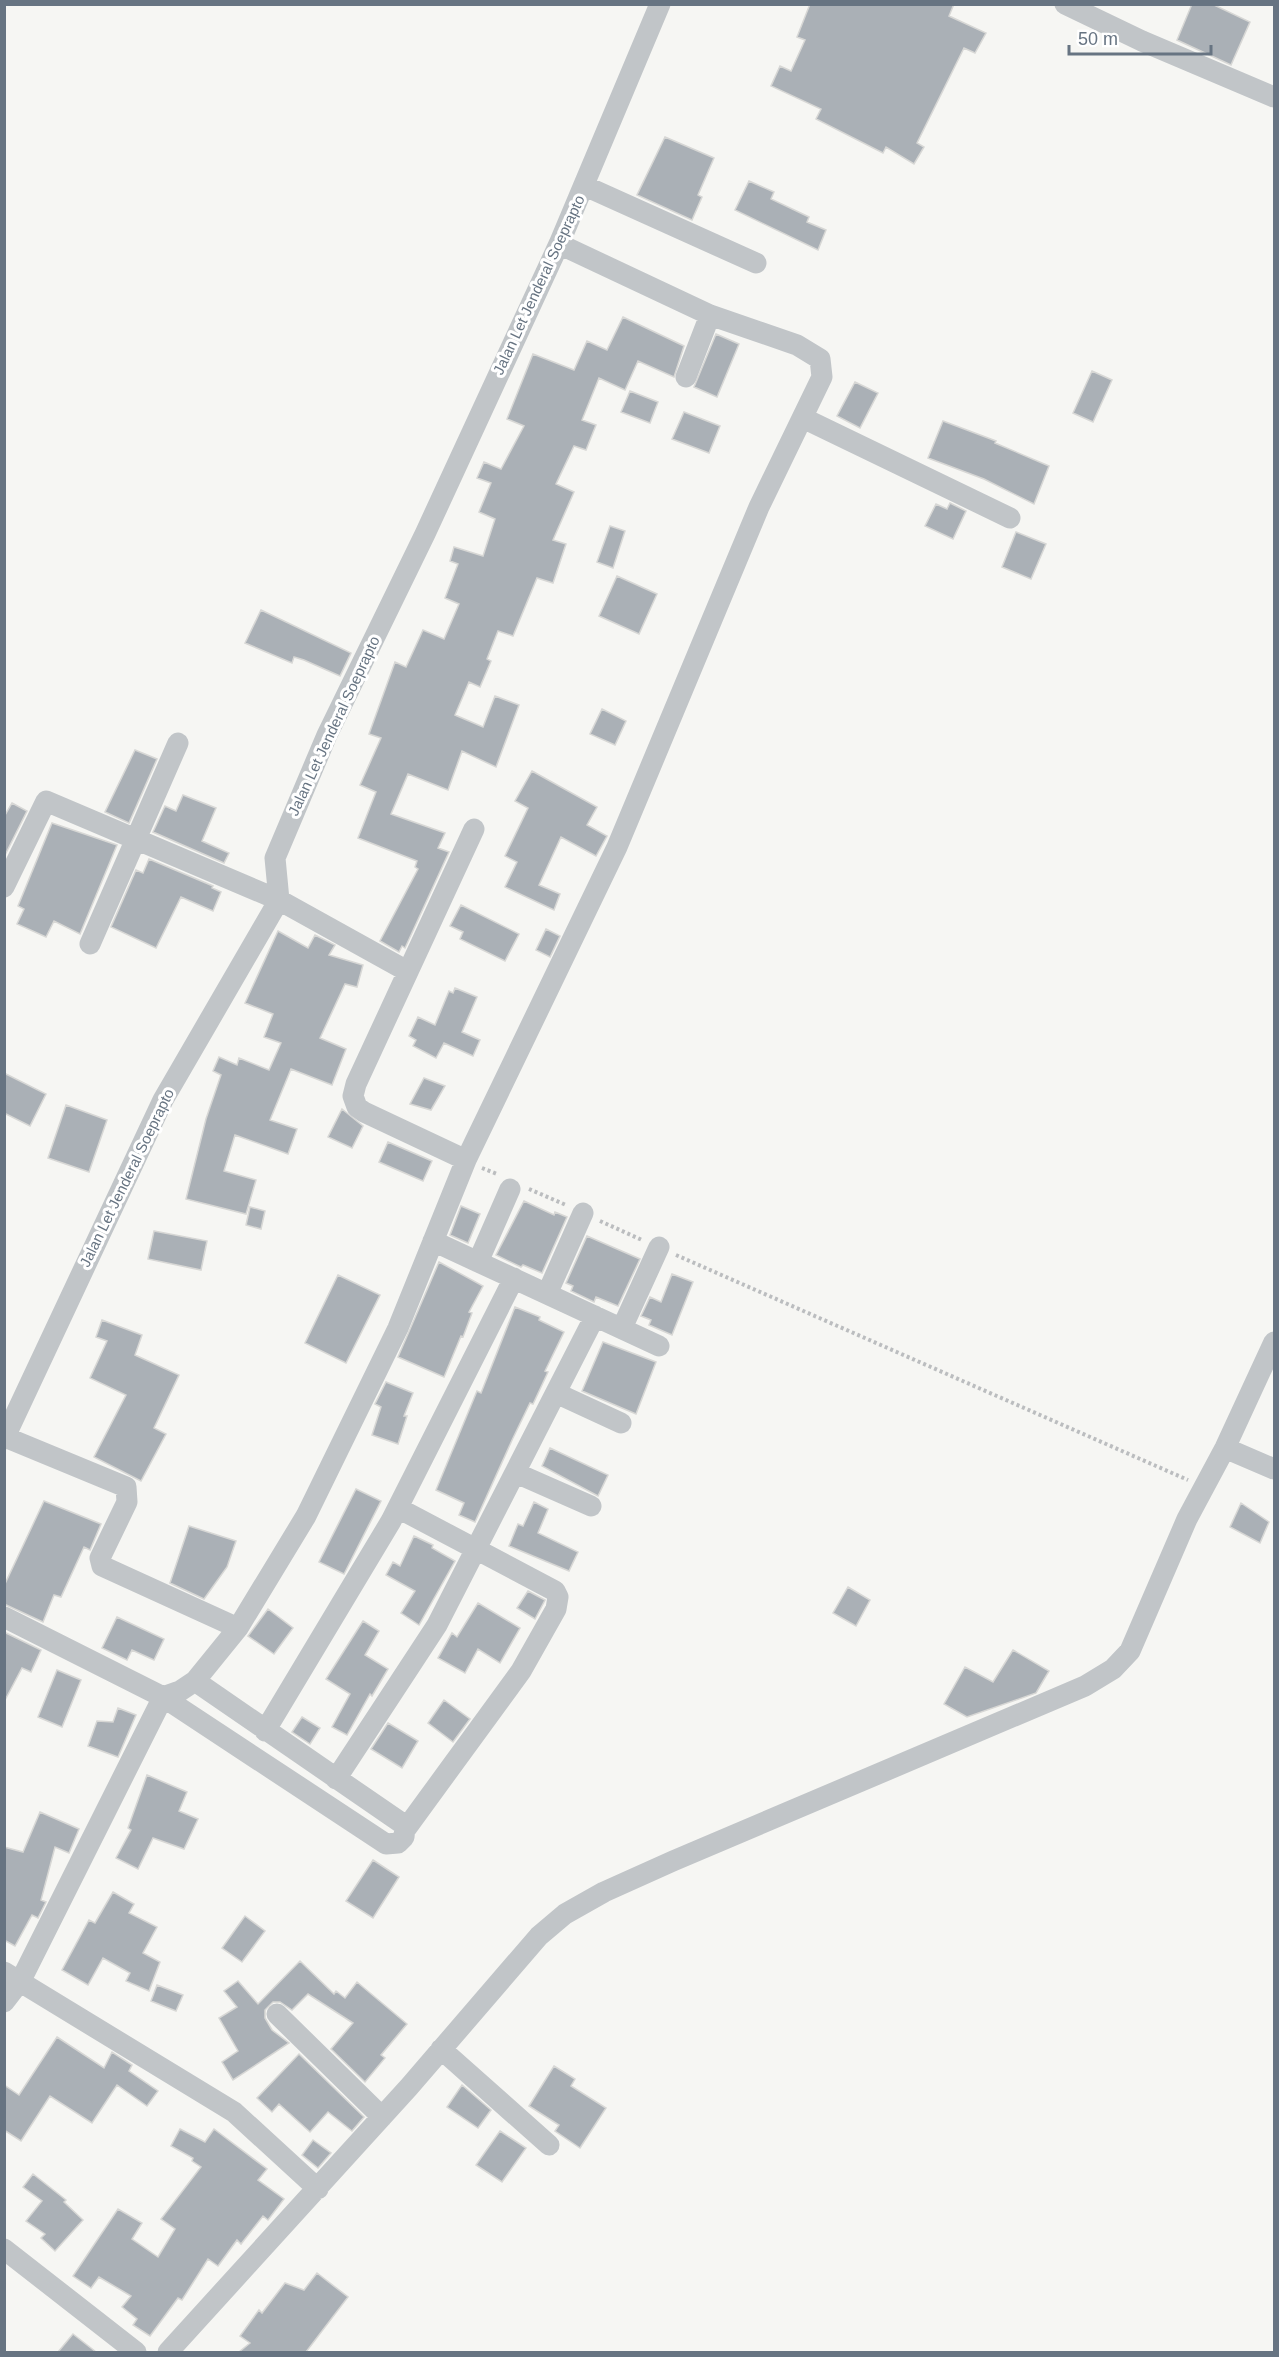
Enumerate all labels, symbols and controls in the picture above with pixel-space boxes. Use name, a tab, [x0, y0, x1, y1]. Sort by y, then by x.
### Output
scale bar	[1069, 18, 1212, 56]
text: 50 m	[1078, 29, 1118, 49]
street label: Jalan Let Jenderal Soeprapto	[489, 192, 588, 377]
street label: Jalan Let Jenderal Soeprapto	[284, 633, 383, 818]
street label: Jalan Let Jenderal Soeprapto	[76, 1086, 177, 1270]

